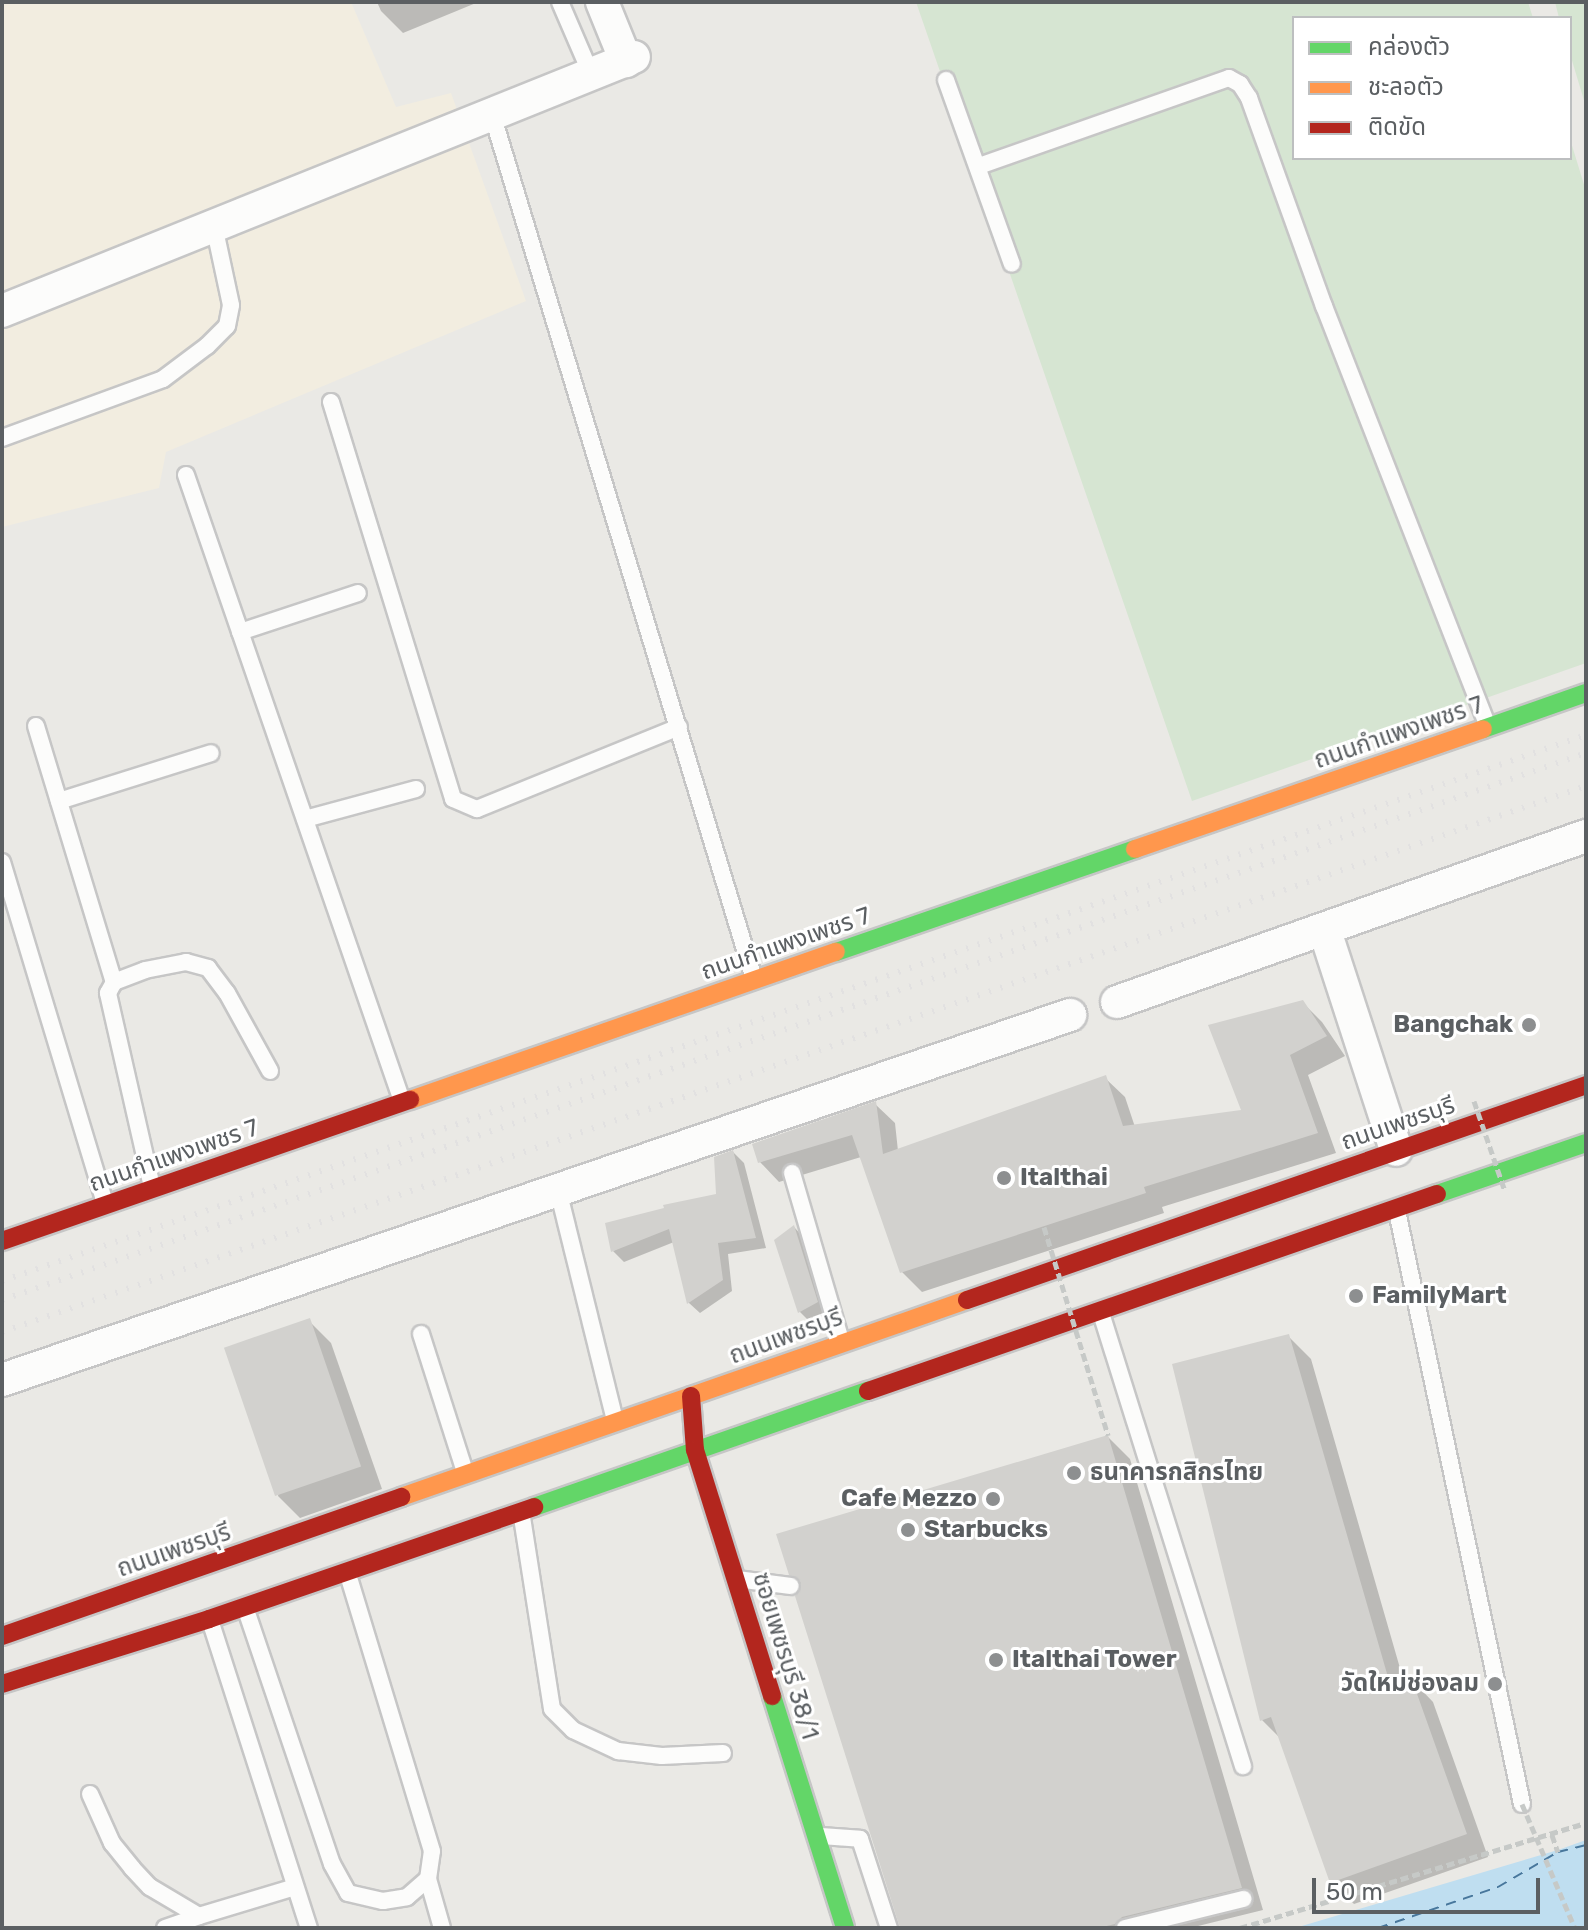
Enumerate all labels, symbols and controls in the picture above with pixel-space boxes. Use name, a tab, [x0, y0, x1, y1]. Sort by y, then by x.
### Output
legend	[1292, 16, 1572, 160]
text: คล่องตัว	[1368, 33, 1450, 61]
text: ชะลอตัว	[1368, 73, 1444, 101]
text: ติดขัด	[1368, 113, 1426, 141]
street label: ถนนกำแพงเพชร 7	[1311, 691, 1487, 775]
street label: ถนนกำแพงเพชร 7	[698, 902, 874, 986]
place label: Bangchak	[1393, 1011, 1513, 1039]
marker: Bangchak	[1520, 1016, 1538, 1034]
street label: ถนนเพชรบุรี	[1337, 1091, 1459, 1157]
street label: ถนนกำแพงเพชร 7	[86, 1114, 262, 1198]
place label: Italthai	[1020, 1164, 1108, 1192]
marker: Italthai	[995, 1169, 1013, 1187]
place label: FamilyMart	[1372, 1282, 1507, 1310]
marker: FamilyMart	[1347, 1287, 1365, 1305]
street label: ถนนเพชรบุรี	[725, 1303, 847, 1371]
place label: ธนาคารกสิกรไทย	[1090, 1459, 1263, 1487]
marker: ธนาคารกสิกรไทย	[1065, 1464, 1083, 1482]
place label: Cafe Mezzo	[841, 1485, 977, 1513]
marker: Cafe Mezzo	[984, 1490, 1002, 1508]
place label: Starbucks	[924, 1516, 1048, 1544]
street label: ถนนเพชรบุรี	[113, 1518, 235, 1584]
marker: Starbucks	[899, 1521, 917, 1539]
street label: ซอยเพชรบุรี 38/1	[746, 1569, 824, 1743]
place label: Italthai Tower	[1012, 1646, 1177, 1674]
marker: Italthai Tower	[987, 1651, 1005, 1669]
place label: วัดใหม่ช่องลม	[1341, 1670, 1479, 1698]
marker: วัดใหม่ช่องลม	[1486, 1675, 1504, 1693]
scale bar	[1316, 1862, 1544, 1912]
text: 50 m	[1326, 1878, 1383, 1906]

